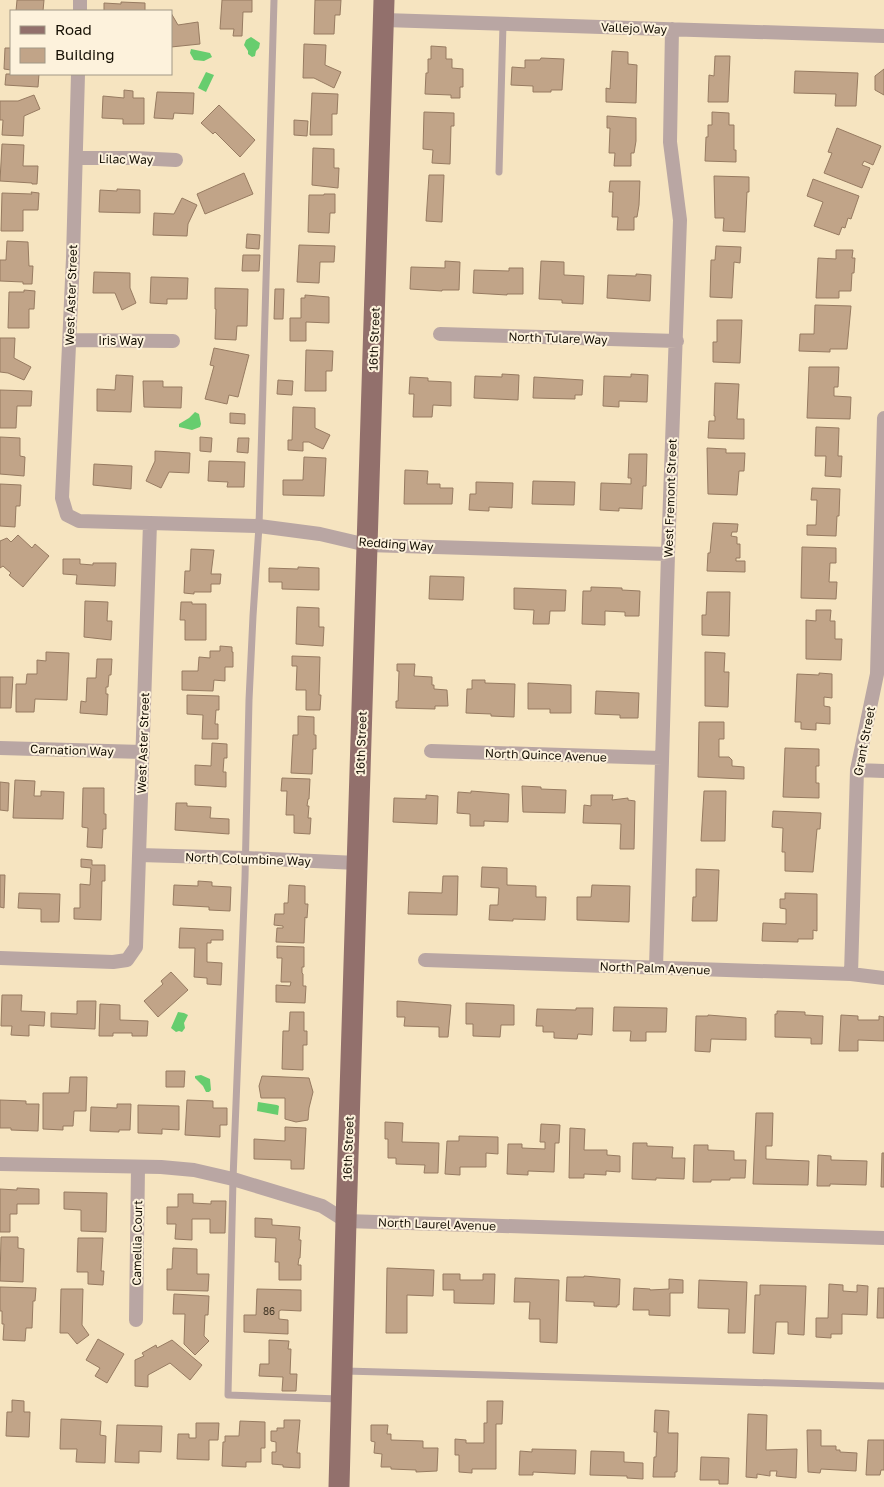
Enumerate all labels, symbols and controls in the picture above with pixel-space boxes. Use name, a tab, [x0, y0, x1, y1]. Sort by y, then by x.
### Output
legend	[10, 10, 172, 75]
street label: Vallejo Way	[601, 19, 668, 37]
text: Road	[55, 20, 92, 38]
text: Building	[55, 45, 115, 63]
street label: Lilac Way	[99, 151, 154, 167]
street label: West Aster Street	[62, 244, 80, 346]
street label: 16th Street	[365, 307, 383, 371]
street label: North Tulare Way	[508, 329, 608, 347]
street label: Iris Way	[98, 333, 144, 348]
street label: West Fremont Street	[660, 438, 680, 558]
street label: Redding Way	[358, 534, 434, 554]
street label: West Aster Street	[134, 692, 152, 794]
street label: Grant Street	[850, 705, 878, 777]
street label: 16th Street	[352, 711, 370, 775]
street label: Carnation Way	[30, 741, 114, 759]
street label: North Quince Avenue	[485, 745, 607, 765]
street label: North Columbine Way	[185, 849, 311, 869]
street label: North Palm Avenue	[599, 959, 711, 977]
street label: 16th Street	[339, 1116, 357, 1180]
street label: Camellia Court	[129, 1200, 145, 1286]
street label: North Laurel Avenue	[378, 1214, 496, 1234]
house number: 86	[263, 1305, 275, 1317]

